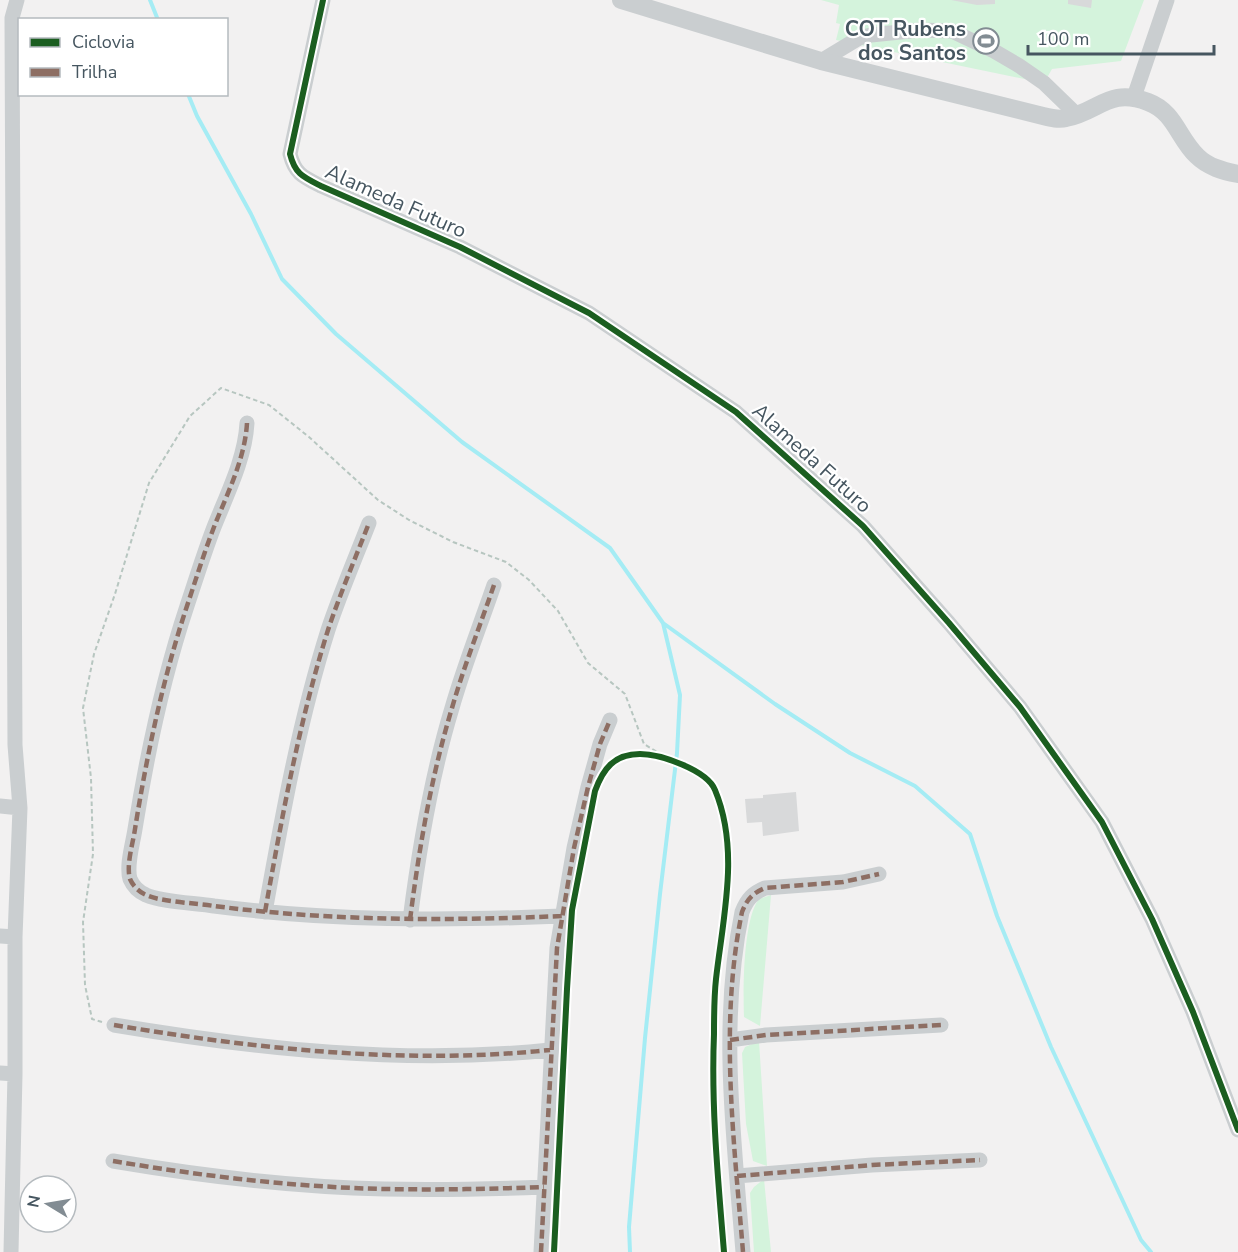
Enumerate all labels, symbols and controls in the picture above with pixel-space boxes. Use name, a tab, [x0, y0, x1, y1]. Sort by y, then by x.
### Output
place label: COT Rubens dos Santos	[845, 15, 966, 67]
legend	[18, 18, 228, 96]
scale bar	[1028, 18, 1214, 56]
sports icon: COT Rubens dos Santos	[971, 26, 1001, 56]
text: 100 m	[1037, 27, 1089, 51]
text: Ciclovia	[72, 30, 135, 54]
text: Trilha	[72, 60, 117, 84]
street label: Alameda Futuro	[321, 157, 471, 245]
street label: Alameda Futuro	[746, 397, 878, 519]
north arrow	[18, 1174, 78, 1234]
text: N	[22, 1193, 46, 1209]

